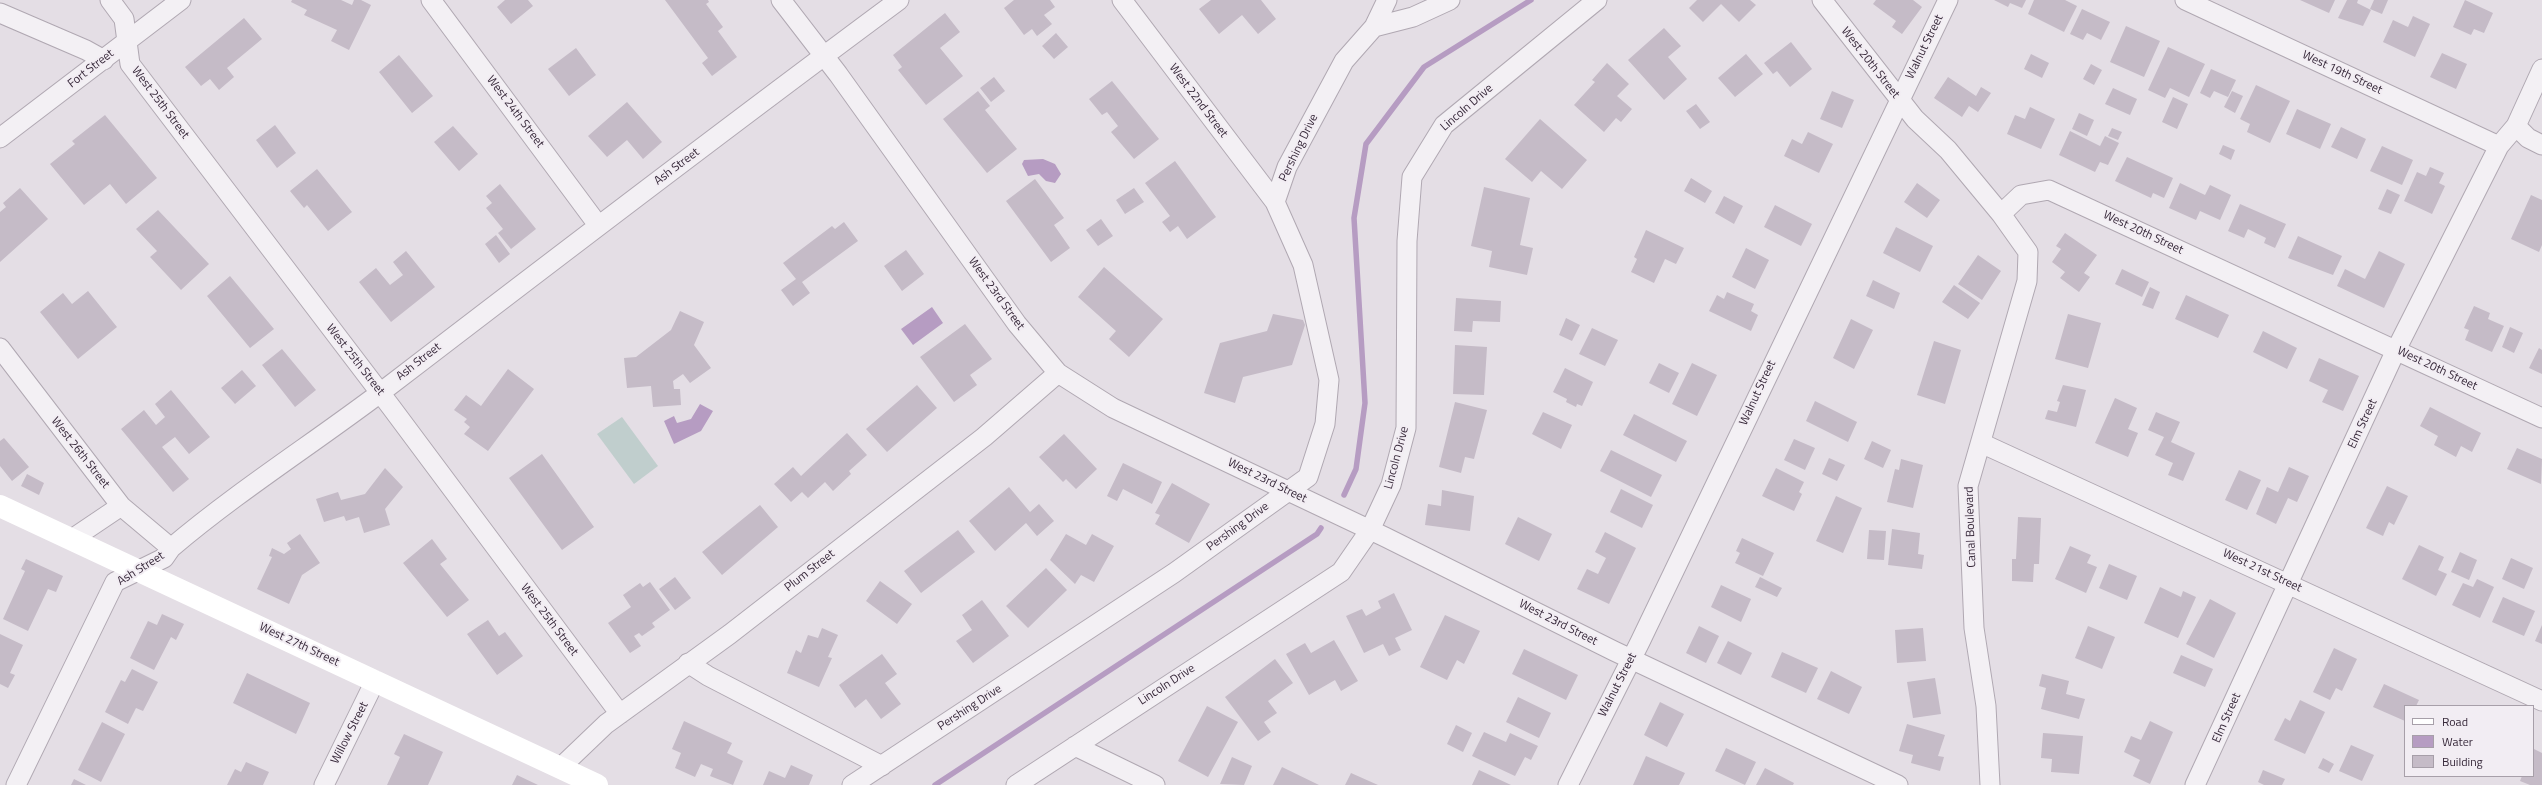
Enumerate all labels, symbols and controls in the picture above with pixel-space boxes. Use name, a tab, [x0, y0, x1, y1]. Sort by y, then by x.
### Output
street label: Walnut Street	[1903, 12, 1947, 82]
street label: West 20th Street	[1838, 24, 1902, 102]
street label: Fort Street	[65, 47, 117, 91]
street label: West 19th Street	[2300, 48, 2384, 98]
street label: West 22nd Street	[1166, 61, 1230, 141]
street label: West 25th Street	[128, 64, 192, 142]
street label: West 24th Street	[483, 73, 547, 151]
street label: Lincoln Drive	[1438, 81, 1496, 135]
street label: Pershing Drive	[1276, 112, 1322, 184]
street label: Ash Street	[652, 145, 702, 189]
street label: West 20th Street	[2101, 208, 2185, 258]
street label: West 23rd Street	[965, 255, 1027, 333]
street label: West 25th Street	[323, 321, 387, 399]
street label: Ash Street	[394, 340, 444, 384]
street label: West 20th Street	[2395, 344, 2479, 394]
street label: Walnut Street	[1737, 358, 1779, 428]
street label: Elm Street	[2345, 397, 2381, 451]
street label: West 26th Street	[48, 414, 112, 492]
street label: Lincoln Drive	[1382, 425, 1412, 491]
street label: West 23rd Street	[1225, 456, 1309, 506]
street label: Canal Boulevard	[1962, 486, 1980, 568]
street label: Pershing Drive	[1204, 500, 1272, 554]
street label: West 21st Street	[2220, 546, 2304, 596]
street label: Plum Street	[782, 547, 838, 595]
street label: Ash Street	[115, 549, 167, 589]
street label: West 25th Street	[517, 581, 581, 659]
street label: West 23rd Street	[1516, 597, 1600, 649]
street label: West 27th Street	[257, 620, 341, 670]
street label: Walnut Street	[1596, 651, 1640, 719]
street label: Lincoln Drive	[1136, 661, 1198, 709]
street label: Pershing Drive	[935, 682, 1005, 734]
street label: Elm Street	[2210, 691, 2244, 745]
street label: Willow Street	[328, 700, 372, 766]
legend	[2404, 705, 2534, 777]
text: Road	[2442, 712, 2468, 731]
text: Water	[2442, 732, 2473, 751]
text: Building	[2442, 752, 2483, 771]

